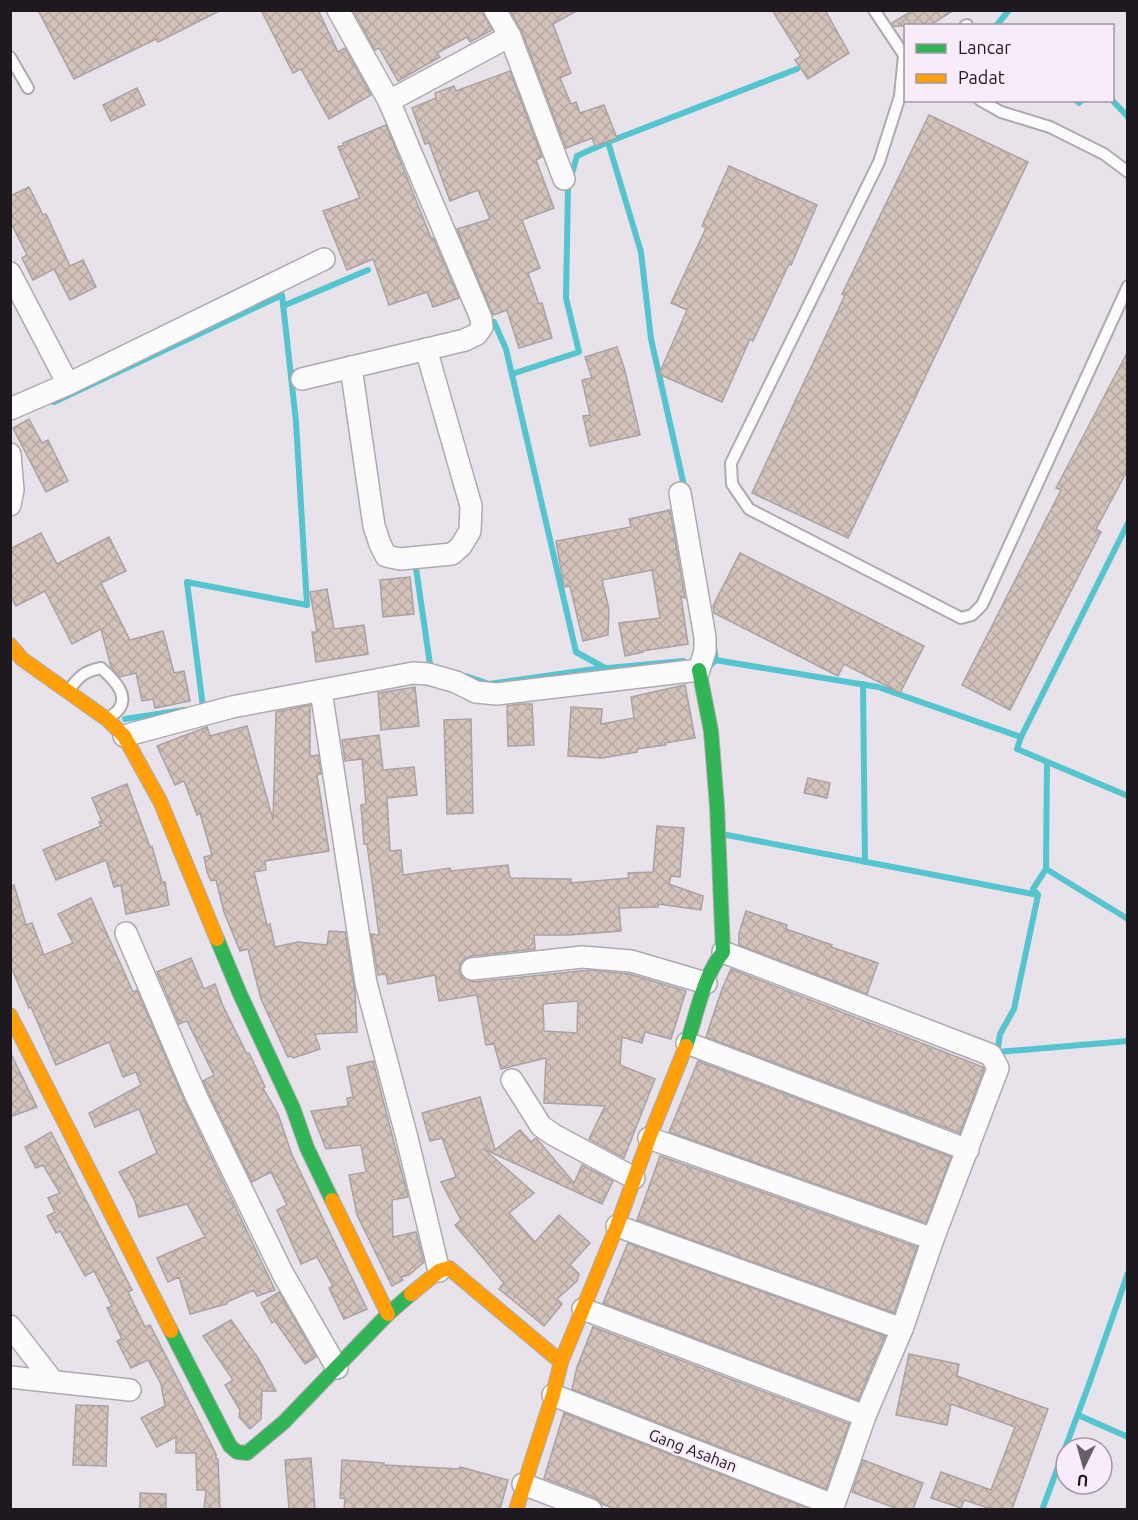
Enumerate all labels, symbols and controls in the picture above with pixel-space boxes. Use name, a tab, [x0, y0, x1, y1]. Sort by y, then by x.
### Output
legend	[904, 24, 1114, 102]
text: Lancar	[958, 37, 1011, 57]
text: Padat	[958, 67, 1005, 87]
street label: Gang Asahan	[646, 1425, 740, 1475]
north arrow	[1054, 1436, 1114, 1496]
text: U	[1076, 1471, 1089, 1490]

